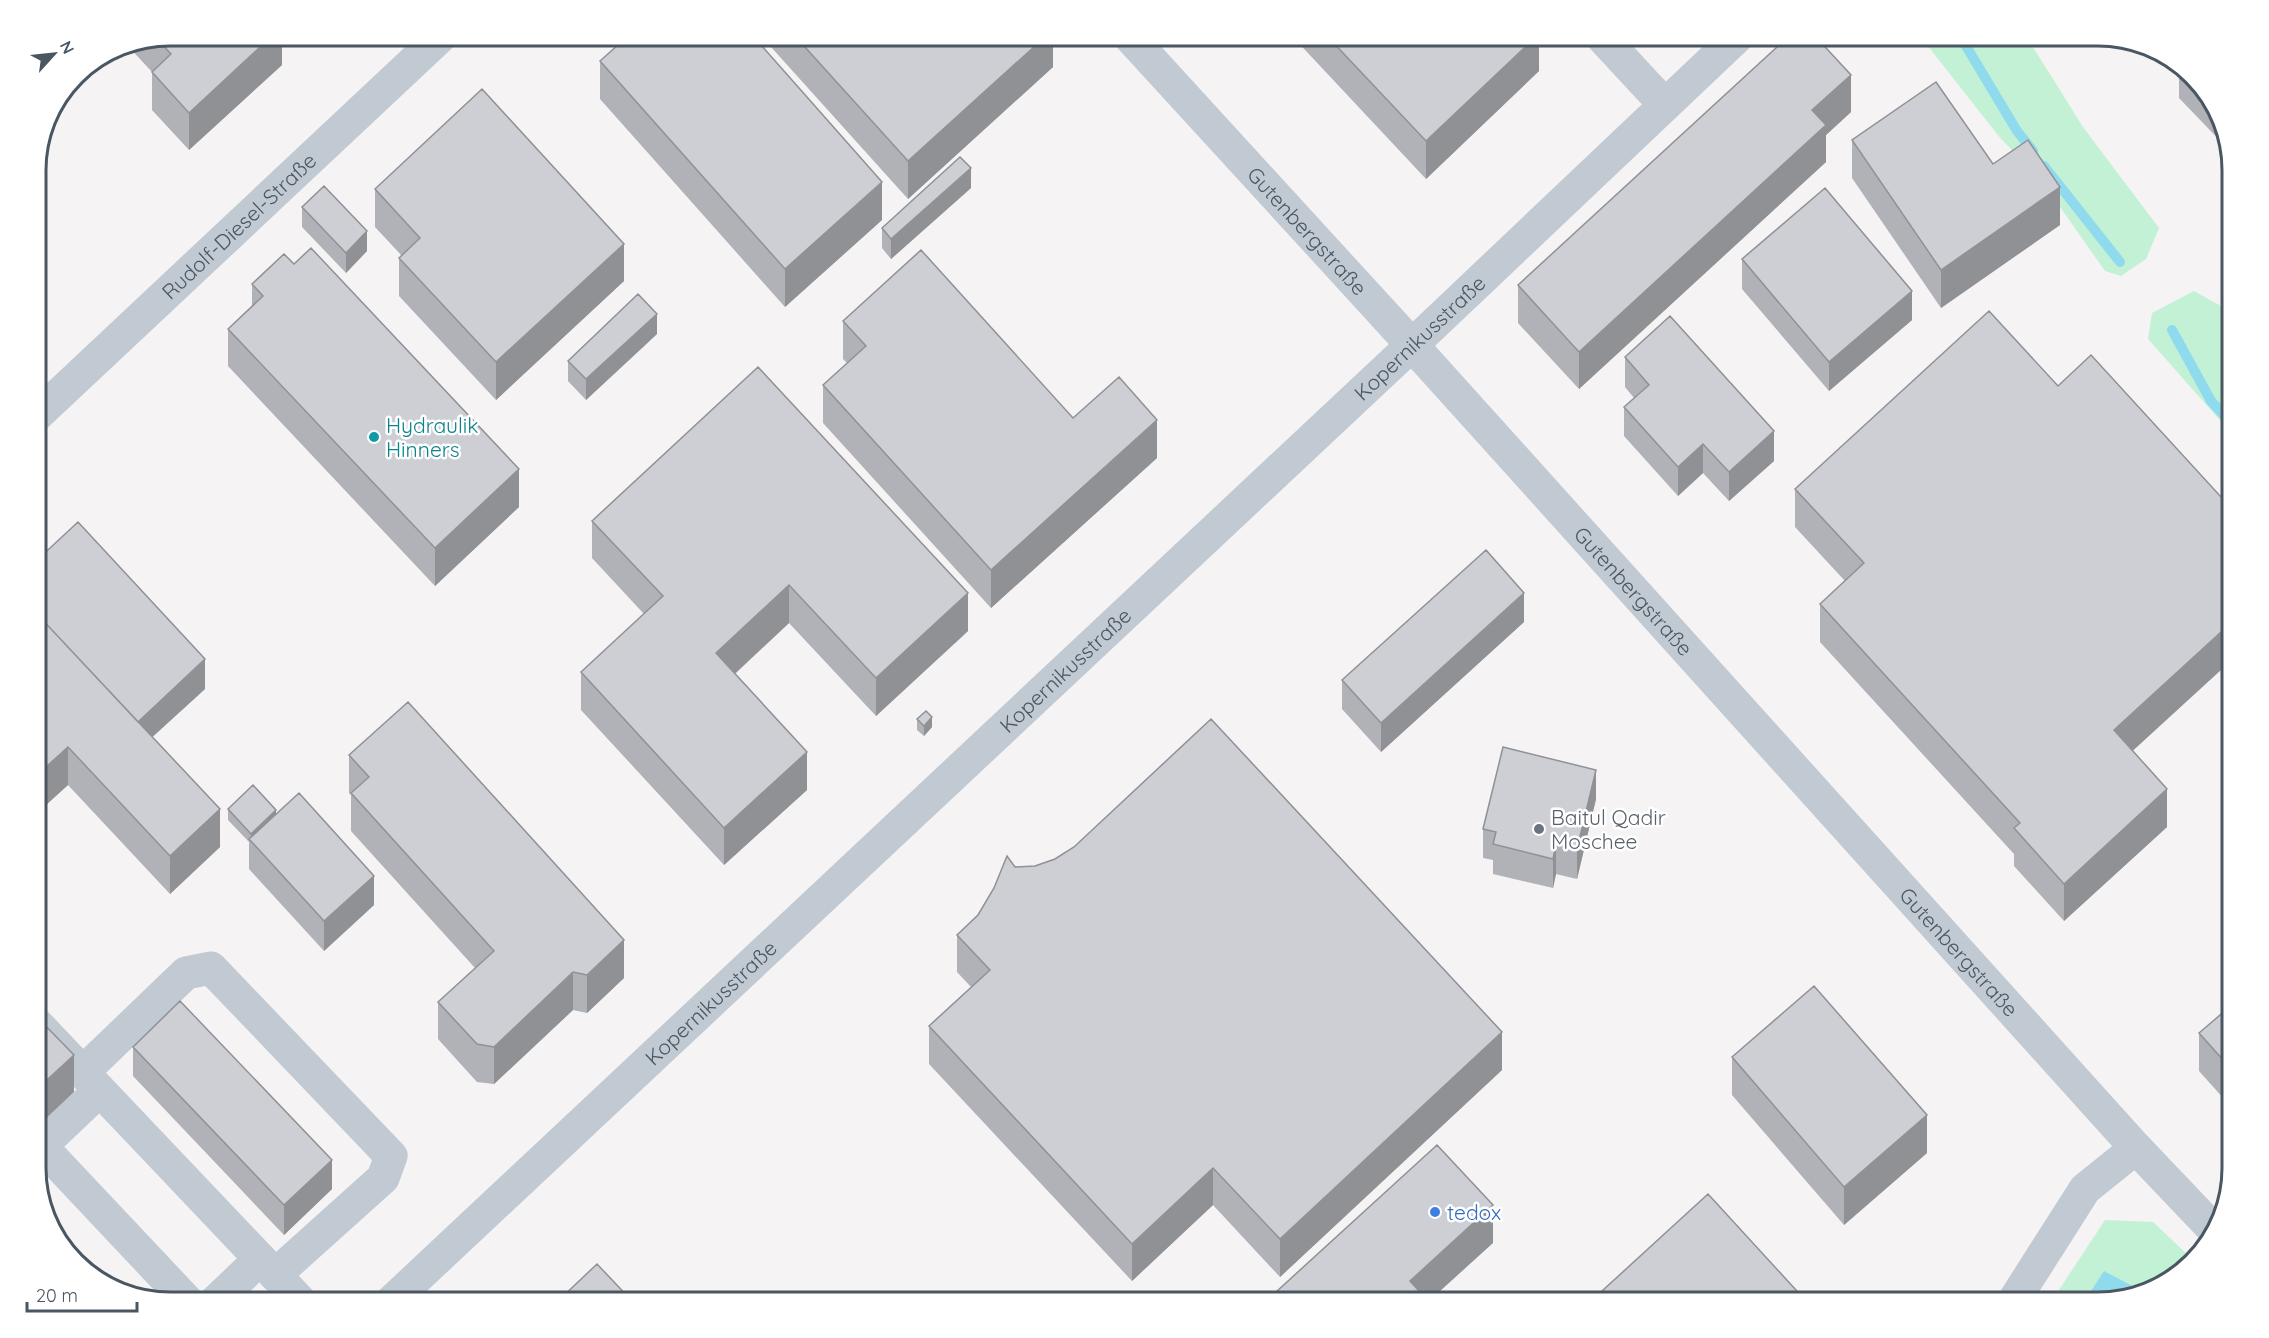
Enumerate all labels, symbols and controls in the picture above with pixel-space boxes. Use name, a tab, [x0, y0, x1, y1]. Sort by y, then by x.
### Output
north arrow	[24, 24, 84, 84]
text: N	[56, 37, 79, 57]
street label: Rudolf-Diesel-Straße	[156, 147, 321, 304]
street label: Gutenbergstraße	[1242, 161, 1373, 300]
street label: Kopernikusstraße	[1349, 269, 1491, 406]
place label: Hydraulik Hinners	[386, 412, 479, 462]
marker: Hydraulik Hinners	[367, 430, 381, 444]
street label: Gutenbergstraße	[1569, 521, 1699, 661]
street label: Kopernikusstraße	[994, 602, 1136, 738]
place label: Baitul Qadir Moschee	[1551, 804, 1666, 854]
marker: Baitul Qadir Moschee	[1532, 822, 1546, 836]
street label: Gutenbergstraße	[1894, 882, 2024, 1022]
street label: Kopernikusstraße	[639, 935, 782, 1070]
place label: tedox	[1447, 1199, 1501, 1225]
marker: tedox	[1428, 1205, 1442, 1219]
scale bar	[27, 1275, 136, 1313]
text: 20 m	[36, 1284, 78, 1307]

